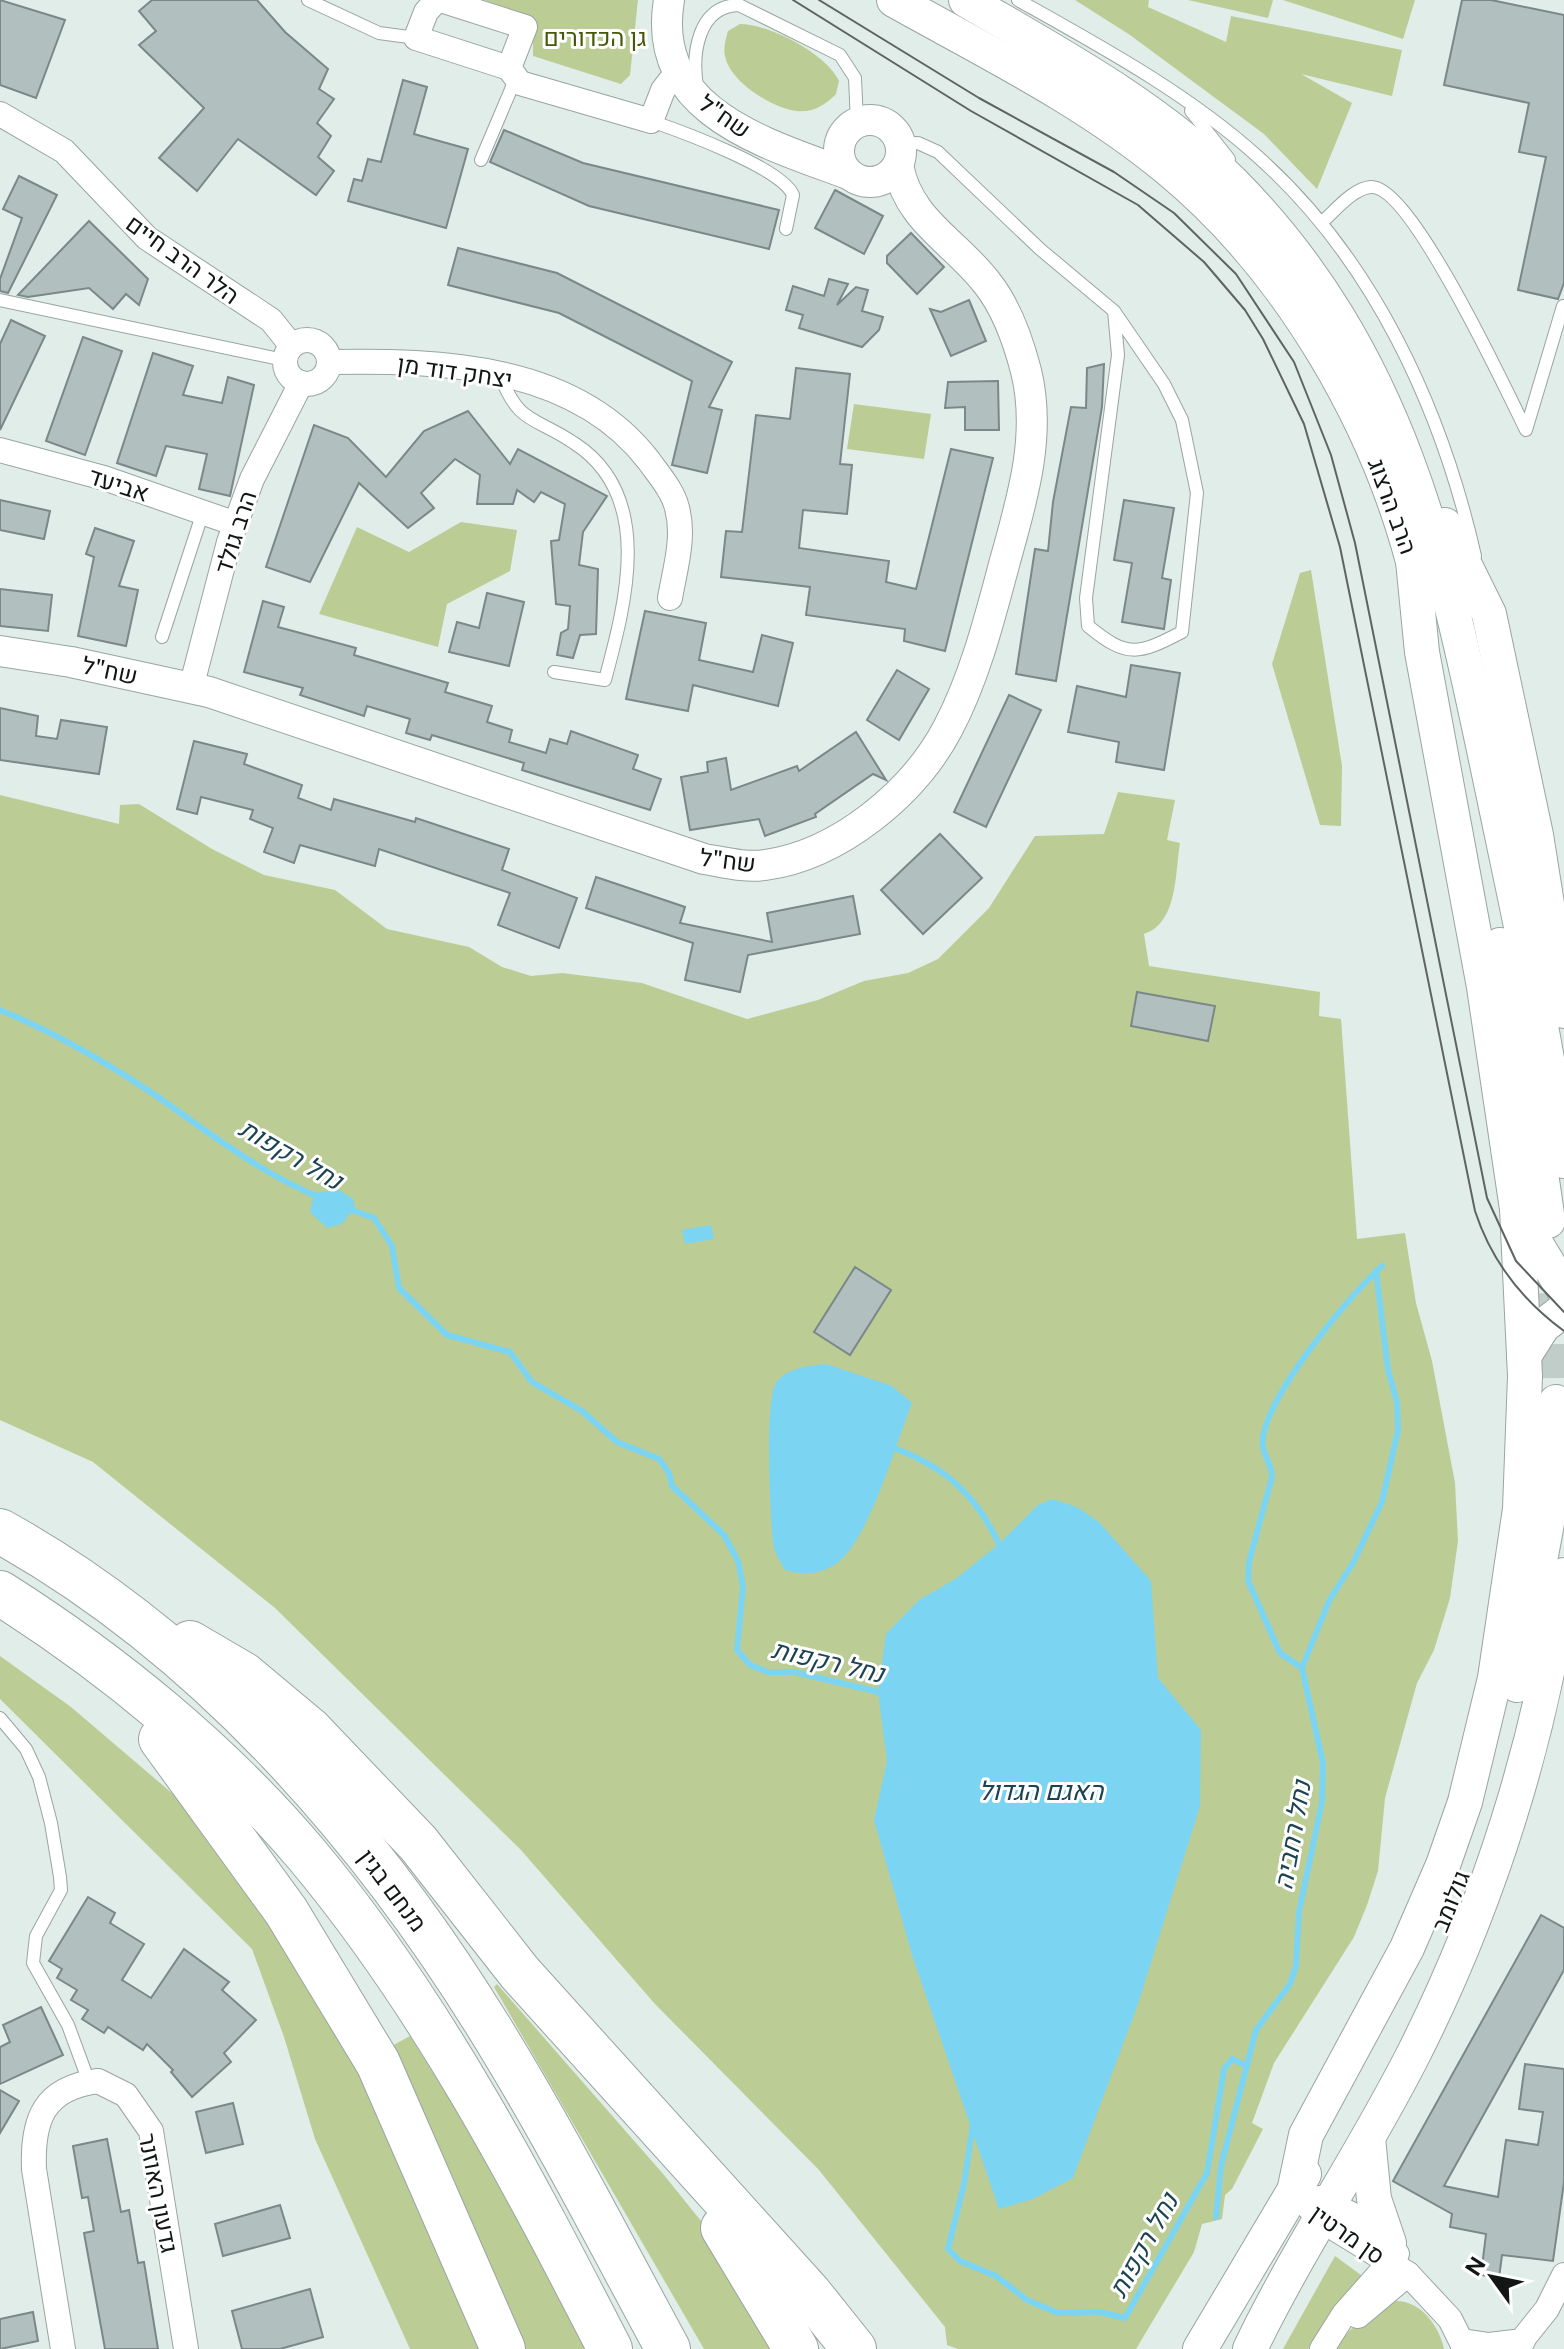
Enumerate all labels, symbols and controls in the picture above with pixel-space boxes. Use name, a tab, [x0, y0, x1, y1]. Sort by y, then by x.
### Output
park label: גן הכדורים	[544, 23, 646, 51]
street label: שח"ל	[694, 88, 756, 144]
street label: הלר הרב חיים	[121, 209, 245, 309]
street label: יצחק דוד מן	[396, 349, 514, 393]
street label: הרב הרצוג	[1363, 454, 1423, 558]
street label: אביעד	[85, 461, 153, 507]
street label: הרב גולד	[208, 487, 262, 577]
street label: שח"ל	[80, 650, 140, 690]
street label: שח"ל	[698, 843, 758, 877]
water label: נחל רקפות	[234, 1112, 349, 1197]
water label: נחל רקפות	[769, 1633, 889, 1689]
water label: האגם הגדול	[979, 1775, 1105, 1806]
water label: נחל רחביה	[1267, 1776, 1317, 1892]
street label: מנחם בגין	[353, 1843, 433, 1937]
street label: גולומב	[1425, 1866, 1475, 1936]
street label: גדעון האוזנר	[134, 2131, 184, 2255]
water label: נחל רקפות	[1102, 2186, 1185, 2302]
street label: סן מרטין	[1306, 2198, 1390, 2270]
north arrow	[1452, 2237, 1532, 2317]
text: N	[1460, 2252, 1491, 2280]

